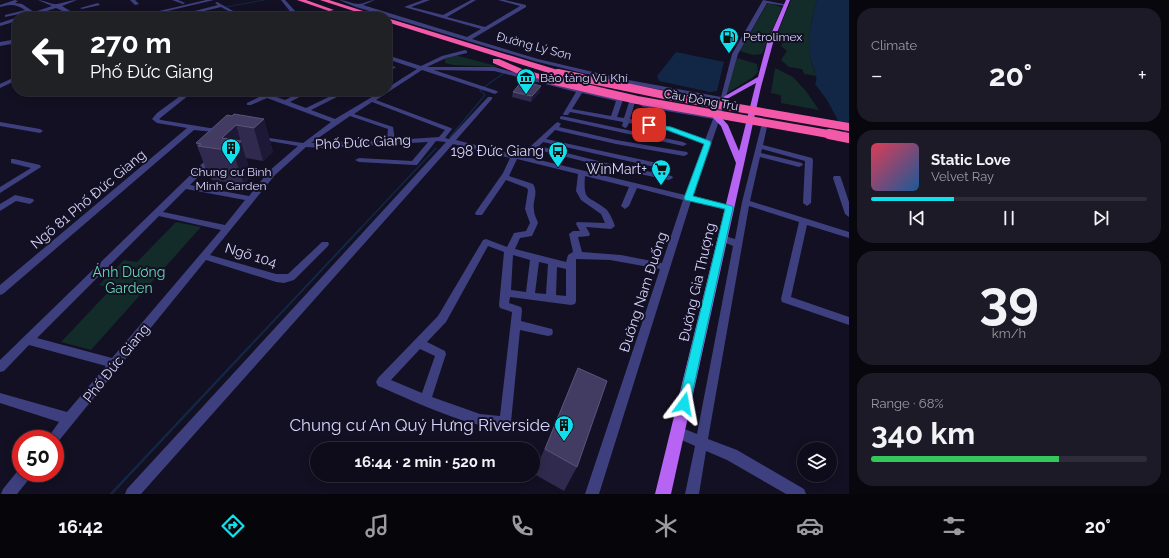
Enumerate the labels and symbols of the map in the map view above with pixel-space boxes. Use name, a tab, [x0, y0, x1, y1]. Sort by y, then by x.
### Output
fuel station icon: Petrolimex	[718, 26, 740, 54]
street label: Đường Lý Sơn	[495, 29, 573, 63]
place label: Petrolimex	[743, 30, 802, 44]
museum icon: Bảo tàng Vũ Khí	[515, 67, 537, 95]
place label: Bảo tàng Vũ Khí	[540, 71, 628, 85]
street label: Cầu Đông Trù	[663, 87, 739, 113]
pin	[632, 108, 666, 142]
street label: Phố Đức Giang	[315, 131, 411, 153]
building icon: Chung cư Bình Minh Garden	[220, 137, 242, 165]
bus stop icon: 198 Đức Giang	[547, 140, 569, 168]
place label: 198 Đức Giang	[451, 143, 544, 159]
street label: Ngõ 81 Phố Đức Giang	[27, 146, 149, 252]
supermarket icon: WinMart+	[650, 158, 672, 186]
place label: WinMart+	[586, 161, 647, 177]
place label: Chung cư Bình Minh Garden	[190, 165, 272, 193]
street label: Đường Gia Thượng	[676, 221, 718, 343]
street label: Đường Nam Đuống	[616, 230, 670, 354]
street label: Ngõ 104	[223, 240, 279, 271]
park label: Ánh Dương Garden	[93, 263, 165, 296]
street label: Phố Đức Giang	[80, 321, 152, 405]
position arrow	[663, 383, 705, 425]
building icon: Chung cư An Quý Hưng Riverside	[553, 414, 575, 442]
place label: Chung cư An Quý Hưng Riverside	[289, 415, 550, 435]
speed limit sign: 50	[12, 430, 64, 482]

